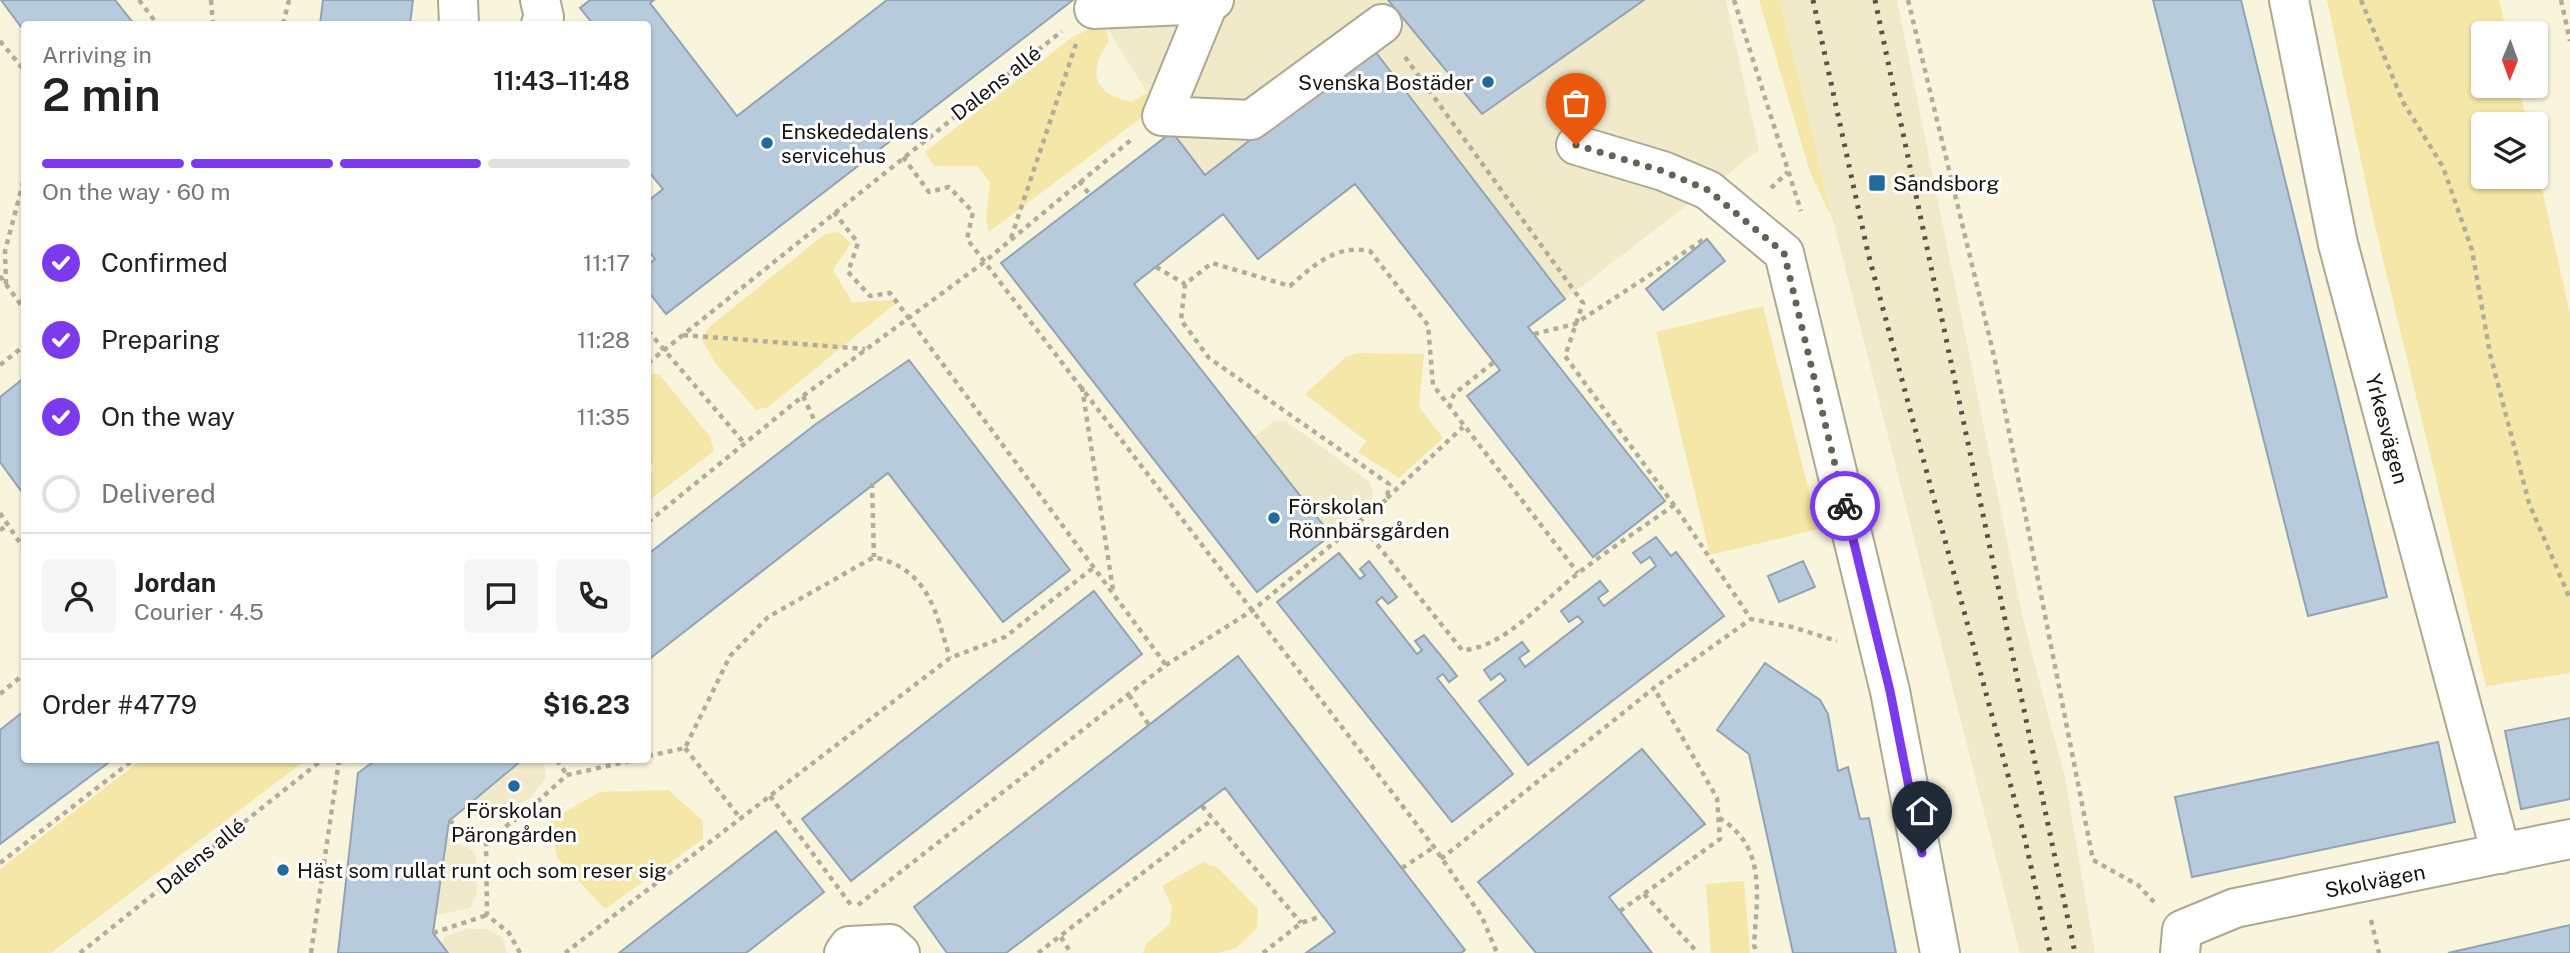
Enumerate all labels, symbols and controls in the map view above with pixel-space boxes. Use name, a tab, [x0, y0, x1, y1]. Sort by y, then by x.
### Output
north arrow	[2471, 21, 2548, 98]
map controls	[2471, 21, 2548, 189]
street label: Dalens allé	[946, 40, 1046, 126]
text: Arriving in	[42, 41, 152, 68]
text: 11:43–11:48	[493, 65, 630, 96]
text: 2 min	[42, 67, 161, 121]
place label: Svenska Bostäder	[1298, 70, 1474, 95]
pin	[1546, 73, 1606, 145]
marker: Svenska Bostäder	[1480, 74, 1496, 90]
icon: bag	[1557, 84, 1595, 122]
button: layers	[2471, 112, 2548, 189]
place label: Enskededalens servicehus	[781, 119, 929, 168]
marker: Enskededalens servicehus	[759, 135, 775, 151]
place label: Sandsborg	[1893, 171, 1999, 196]
marker: Sandsborg	[1867, 173, 1887, 193]
text: On the way · 60 m	[42, 178, 230, 205]
icon: check	[42, 244, 80, 282]
text: Confirmed	[101, 247, 228, 278]
text: 11:17	[583, 249, 630, 276]
icon: check	[42, 321, 80, 359]
text: Preparing	[101, 324, 220, 355]
text: 11:28	[577, 326, 630, 353]
street label: Yrkesvägen	[2360, 371, 2414, 487]
icon: check	[42, 398, 80, 436]
text: On the way	[101, 401, 235, 432]
text: 11:35	[577, 403, 630, 430]
courier	[1810, 471, 1880, 541]
text: Delivered	[101, 478, 216, 509]
icon: bike	[1826, 487, 1864, 525]
place label: Förskolan Rönnbärsgården	[1288, 494, 1450, 543]
marker: Förskolan Rönnbärsgården	[1266, 510, 1282, 526]
button: person	[42, 559, 116, 633]
button: chat	[464, 559, 538, 633]
button: phone	[556, 559, 630, 633]
text: Jordan	[134, 567, 216, 598]
text: Courier · 4.5	[134, 598, 264, 625]
text: Order #4779	[42, 689, 197, 720]
text: $16.23	[543, 689, 630, 720]
marker: Förskolan Pärongården	[506, 778, 522, 794]
pin	[1892, 781, 1952, 853]
icon: home	[1903, 792, 1941, 830]
place label: Förskolan Pärongården	[451, 798, 577, 847]
street label: Dalens allé	[152, 813, 250, 899]
place label: Häst som rullat runt och som reser sig	[297, 858, 667, 883]
street label: Skolvägen	[2323, 859, 2427, 903]
marker: Häst som rullat runt och som reser sig	[275, 862, 291, 878]

